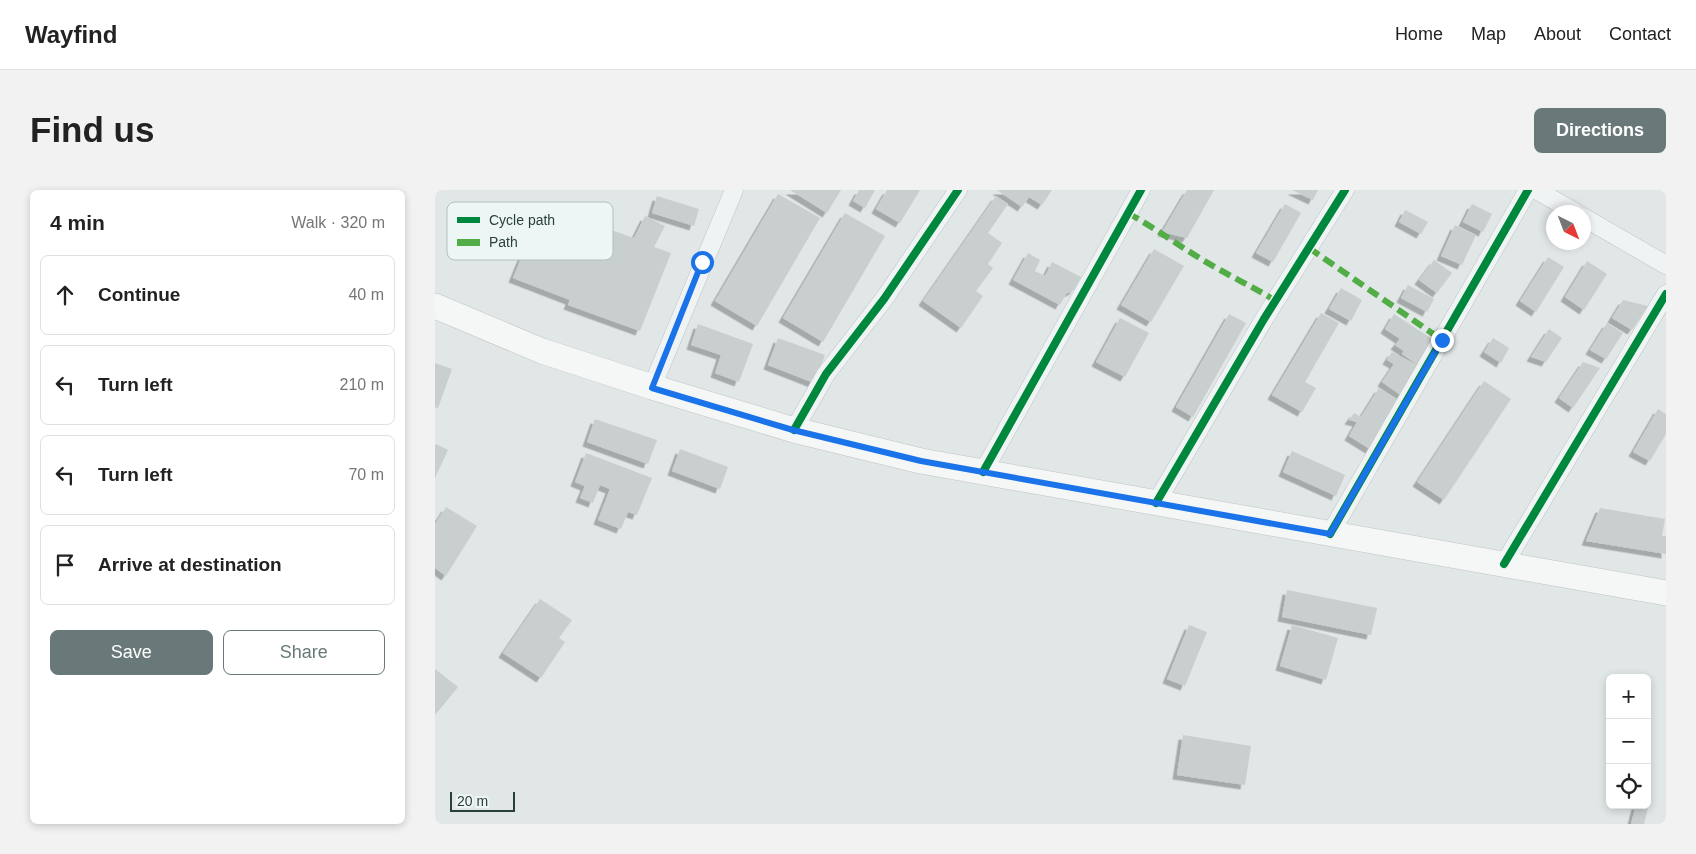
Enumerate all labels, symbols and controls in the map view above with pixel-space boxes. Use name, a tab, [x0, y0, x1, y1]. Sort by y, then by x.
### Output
text: Wayfind	[25, 21, 117, 48]
text: Home	[1395, 24, 1443, 44]
text: Map	[1471, 24, 1506, 44]
text: About	[1534, 24, 1581, 44]
text: Contact	[1609, 24, 1671, 44]
button: Directions	[1534, 108, 1666, 153]
text: Find us	[30, 110, 154, 149]
legend	[447, 202, 613, 260]
north arrow	[1546, 205, 1591, 250]
text: 4 min	[50, 211, 105, 234]
text: Cycle path	[489, 212, 555, 228]
text: Walk · 320 m	[291, 214, 385, 231]
text: Path	[489, 234, 518, 250]
route start	[691, 251, 714, 274]
icon: ahead	[51, 281, 79, 309]
text: Continue	[98, 284, 180, 305]
text: 40 m	[348, 286, 384, 303]
route end	[1431, 329, 1454, 352]
icon: left	[51, 371, 79, 399]
text: Turn left	[98, 374, 173, 395]
text: 210 m	[340, 376, 384, 393]
icon: left	[51, 461, 79, 489]
text: Turn left	[98, 464, 173, 485]
text: 70 m	[348, 466, 384, 483]
icon: arrive	[51, 551, 79, 579]
text: Arrive at destination	[98, 554, 282, 575]
button: Save	[50, 630, 213, 675]
button: Share	[223, 630, 385, 675]
map controls	[1606, 674, 1651, 809]
button: +	[1606, 674, 1651, 719]
button: −	[1606, 719, 1651, 764]
button: locate	[1606, 764, 1651, 809]
scale bar	[450, 789, 515, 812]
text: 20 m	[457, 793, 488, 809]

